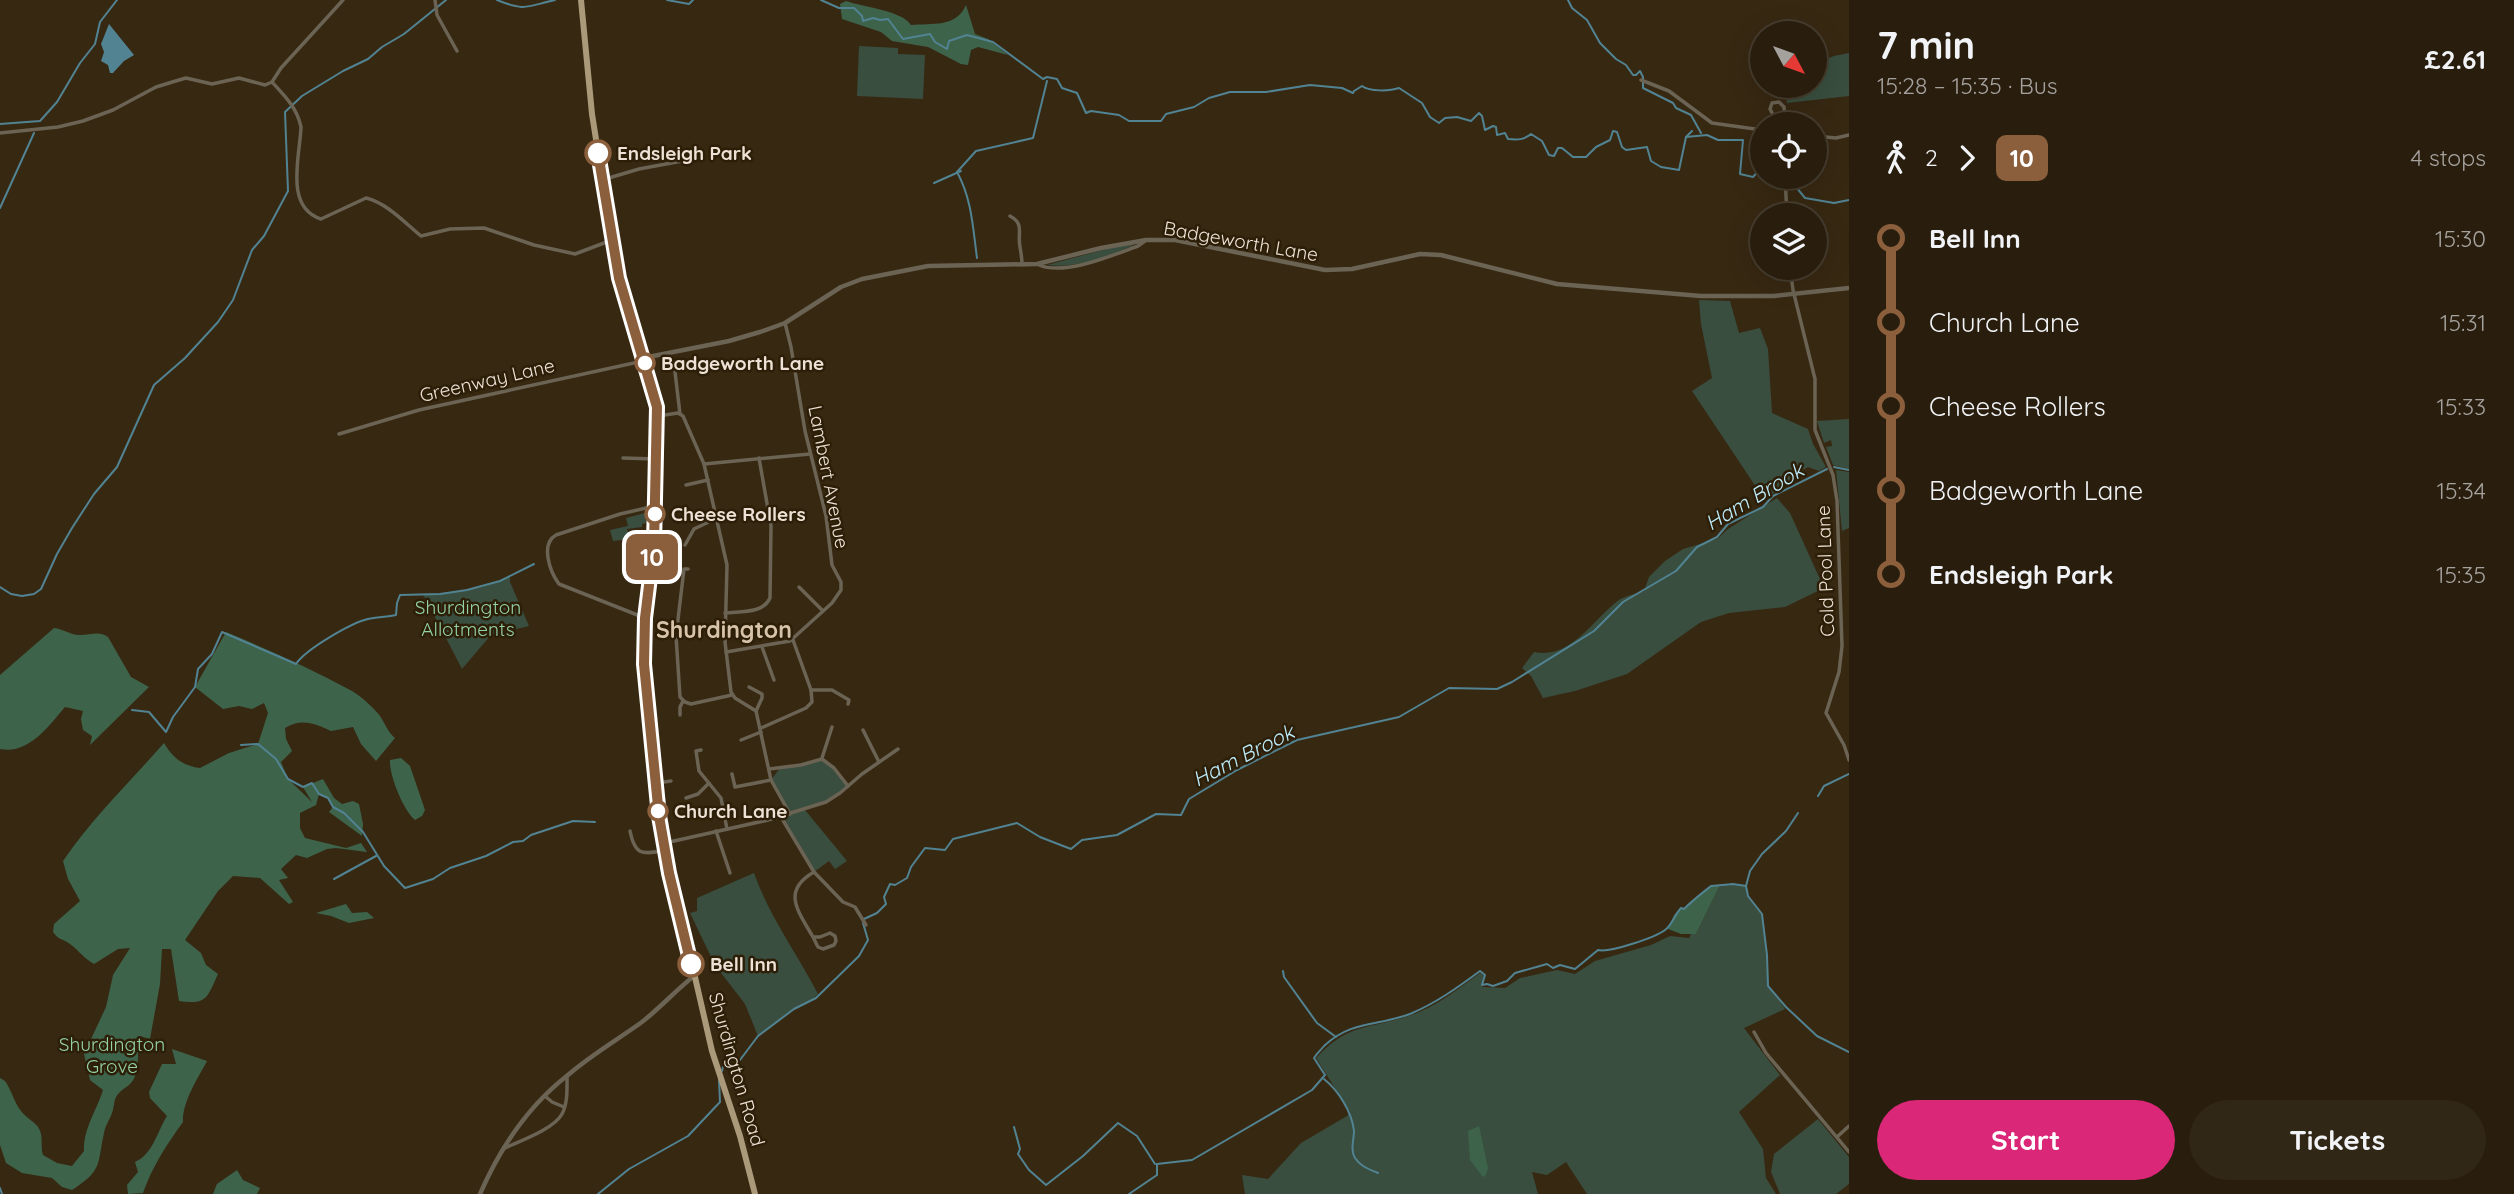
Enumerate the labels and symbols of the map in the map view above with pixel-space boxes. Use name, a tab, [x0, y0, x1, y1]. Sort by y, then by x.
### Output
north arrow	[1750, 21, 1827, 98]
marker: Endsleigh Park	[585, 140, 611, 166]
place label: Endsleigh Park	[617, 141, 752, 165]
street label: Badgeworth Lane	[1162, 216, 1320, 266]
place label: Badgeworth Lane	[661, 351, 824, 375]
street label: Greenway Lane	[417, 353, 557, 407]
marker: Badgeworth Lane	[635, 353, 655, 373]
street label: Lambert Avenue	[803, 403, 855, 551]
water label: Ham Brook	[1700, 455, 1810, 536]
place label: Cheese Rollers	[671, 502, 806, 526]
marker: Cheese Rollers	[645, 504, 665, 524]
street label: Cold Pool Lane	[1811, 505, 1839, 637]
line badge: 10	[620, 534, 684, 580]
park label: Shurdington Allotments	[415, 595, 521, 641]
district label: Shurdington	[656, 615, 792, 644]
water label: Ham Brook	[1188, 718, 1300, 792]
place label: Church Lane	[674, 799, 788, 823]
marker: Church Lane	[648, 801, 668, 821]
marker: Bell Inn	[678, 951, 704, 977]
place label: Bell Inn	[710, 952, 777, 976]
street label: Shurdington Road	[704, 989, 770, 1149]
park label: Shurdington Grove	[59, 1032, 165, 1078]

